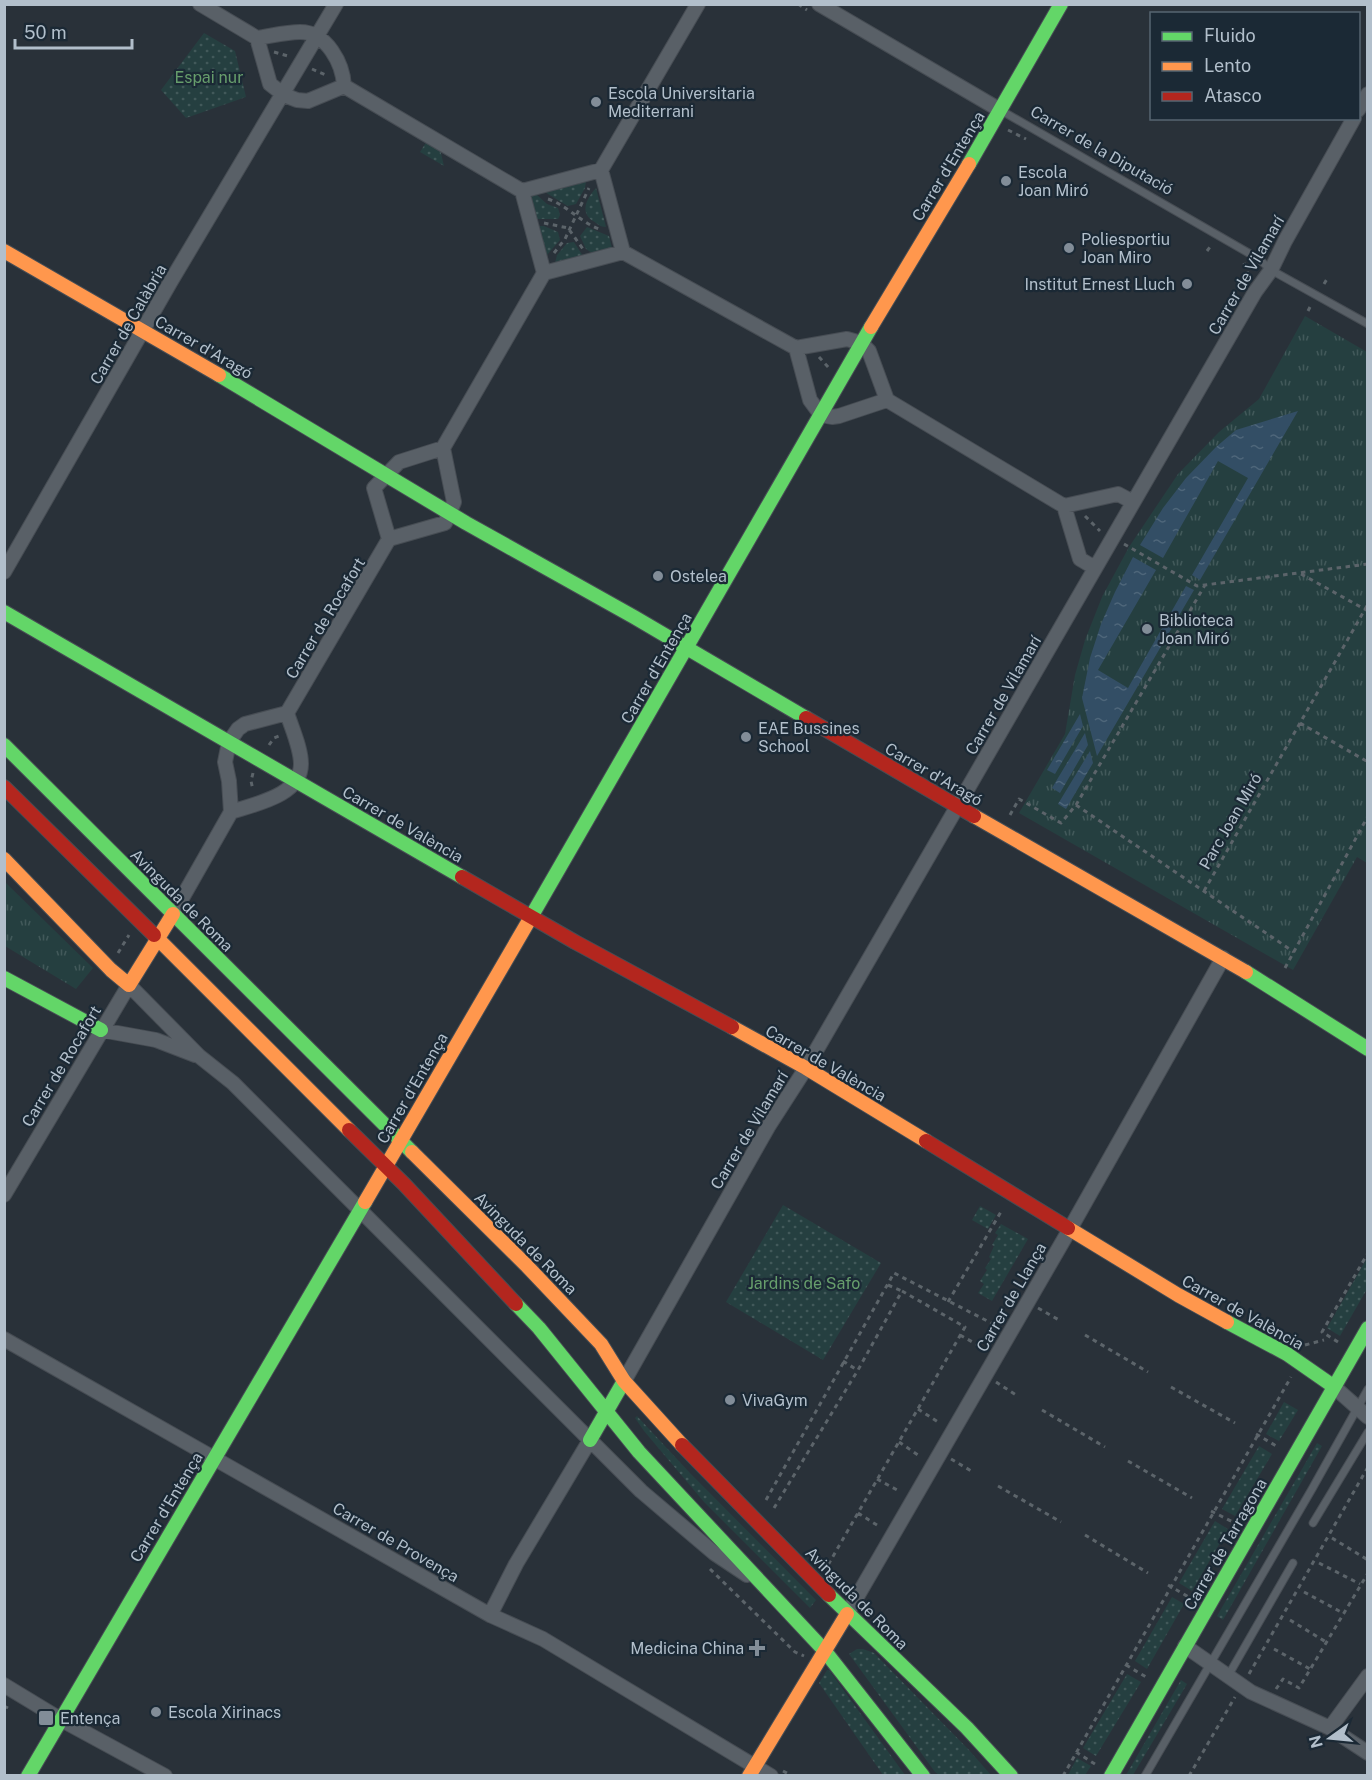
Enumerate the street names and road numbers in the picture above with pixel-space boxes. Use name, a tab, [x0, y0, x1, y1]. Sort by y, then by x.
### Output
street label: Carrer de la Diputació	[1027, 102, 1176, 199]
street label: Carrer d'Entença	[908, 108, 989, 225]
street label: Carrer de Vilamarí	[1205, 211, 1289, 338]
street label: Carrer de Calàbria	[86, 261, 171, 388]
street label: Carrer d'Aragó	[152, 312, 256, 383]
street label: Carrer de Rocafort	[282, 554, 369, 682]
street label: Carrer d'Entença	[617, 609, 696, 727]
street label: Carrer de Vilamarí	[962, 631, 1046, 758]
street label: Carrer d'Aragó	[882, 739, 986, 810]
street label: Parc Joan Miró	[1195, 770, 1266, 873]
street label: Carrer de València	[339, 782, 466, 867]
street label: Avinguda de Roma	[126, 845, 237, 956]
street label: Carrer de Rocafort	[18, 1002, 105, 1130]
street label: Carrer de València	[762, 1021, 889, 1106]
street label: Carrer d'Entença	[373, 1029, 452, 1147]
street label: Carrer de Vilamarí	[707, 1067, 793, 1193]
street label: Avinguda de Roma	[470, 1188, 581, 1299]
street label: Carrer de Llança	[972, 1239, 1050, 1355]
street label: Carrer de València	[1179, 1271, 1307, 1354]
street label: Carrer d'Entença	[126, 1449, 207, 1566]
street label: Carrer de Tarragona	[1180, 1475, 1271, 1613]
street label: Carrer de Provença	[329, 1499, 462, 1586]
street label: Avinguda de Roma	[801, 1543, 912, 1654]

